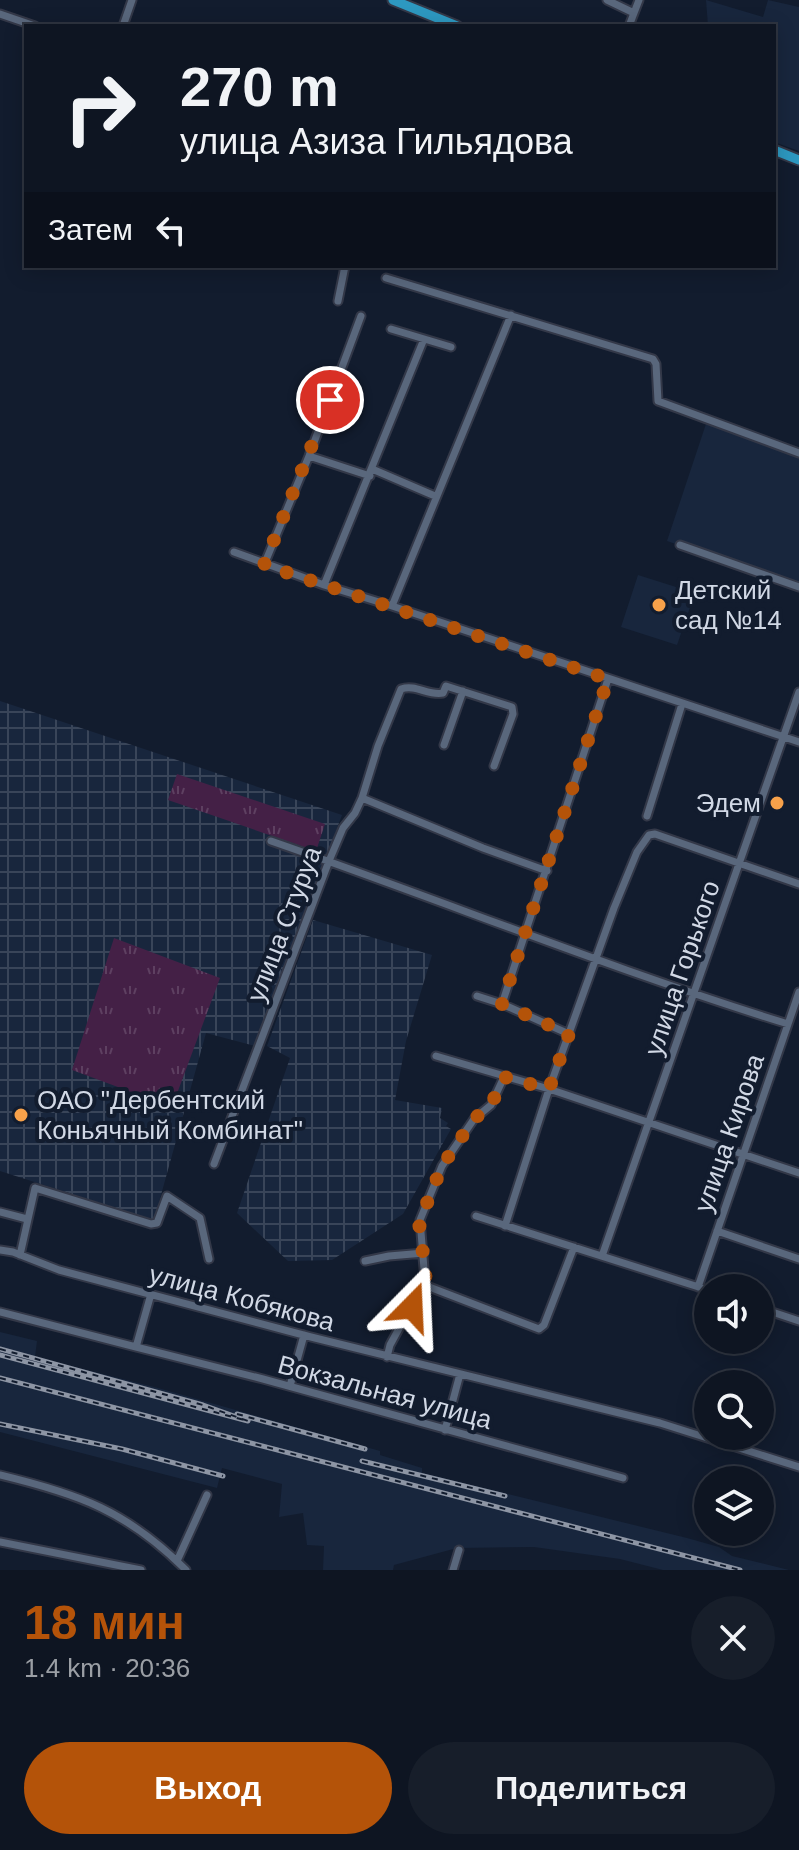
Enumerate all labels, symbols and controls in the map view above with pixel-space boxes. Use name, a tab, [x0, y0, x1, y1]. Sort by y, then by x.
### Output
text: 270 m	[180, 55, 339, 118]
icon: right	[48, 56, 152, 160]
text: улица Азиза Гильядова	[180, 121, 573, 162]
icon: left	[149, 208, 193, 252]
text: Затем	[48, 213, 133, 246]
pin	[296, 366, 364, 434]
icon: arrive	[308, 378, 352, 422]
place label: Детский сад №14	[675, 575, 782, 635]
marker: Детский сад №14	[650, 596, 668, 614]
place label: Эдем	[696, 788, 761, 818]
marker: Эдем	[768, 794, 786, 812]
street label: улица Стуруа	[241, 842, 328, 1006]
street label: улица Горького	[638, 877, 726, 1059]
street label: улица Кирова	[688, 1049, 770, 1216]
place label: ОАО "Дербентский Коньячный Комбинат"	[37, 1085, 303, 1145]
marker: ОАО "Дербентский Коньячный Комбинат"	[12, 1106, 30, 1124]
street label: улица Кобякова	[146, 1259, 339, 1337]
position arrow	[370, 1265, 454, 1349]
map controls	[694, 1274, 774, 1546]
button: sound	[694, 1274, 774, 1354]
street label: Вокзальная улица	[275, 1349, 496, 1435]
button: search	[694, 1370, 774, 1450]
button: layers	[694, 1466, 774, 1546]
text: 18 мин	[24, 1596, 185, 1649]
button: close	[691, 1596, 775, 1680]
text: 1.4 km · 20:36	[24, 1653, 190, 1683]
button: Выход	[24, 1742, 392, 1834]
button: Поделиться	[408, 1742, 775, 1834]

